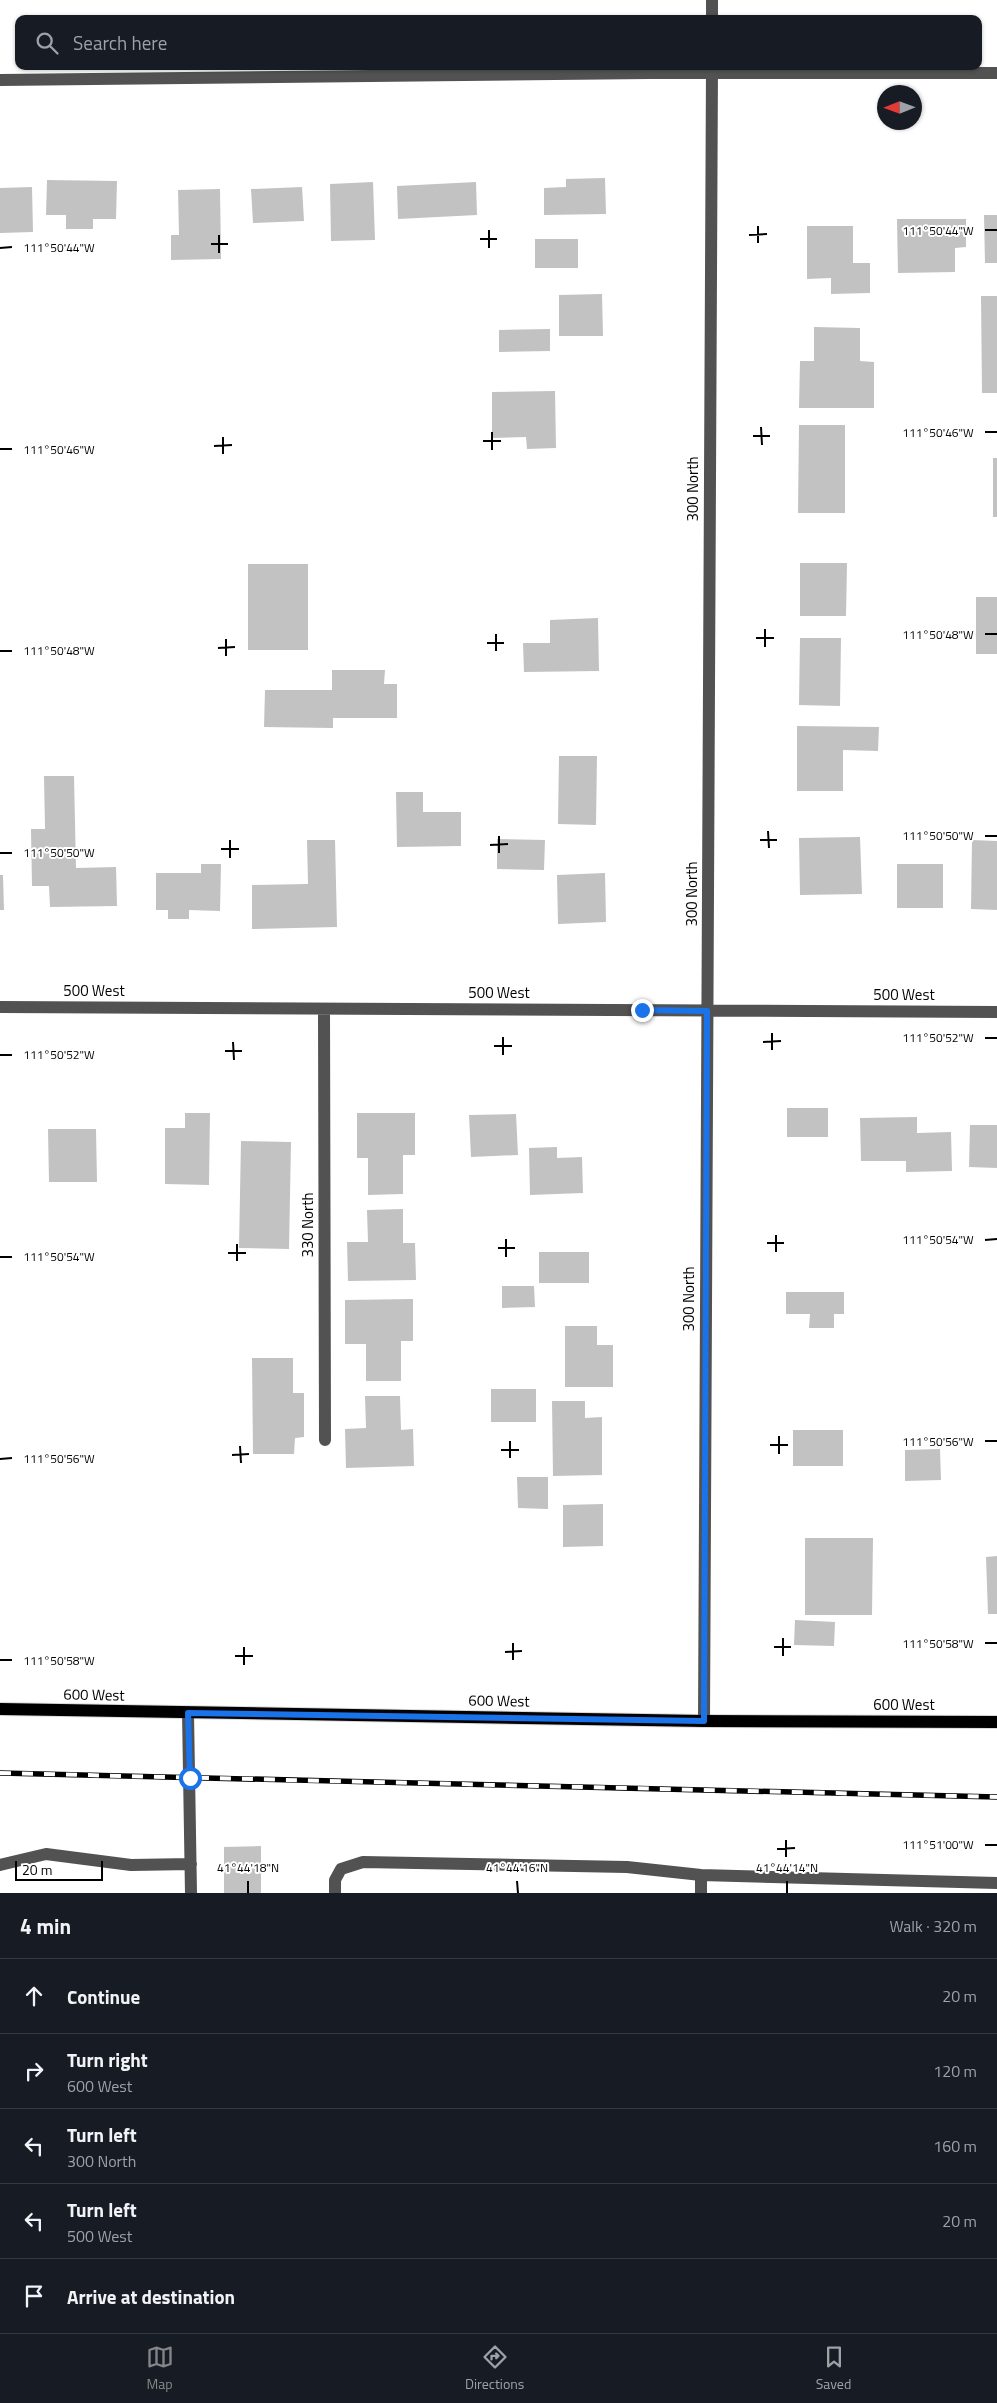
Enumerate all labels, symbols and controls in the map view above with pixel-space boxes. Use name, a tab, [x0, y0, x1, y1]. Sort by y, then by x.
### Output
search box	[15, 15, 982, 70]
text: Search here	[73, 28, 167, 57]
icon: search	[33, 29, 61, 57]
north arrow	[877, 85, 922, 130]
text: 111°50'44"W	[902, 221, 974, 240]
text: 111°50'44"W	[23, 238, 95, 257]
text: 111°50'46"W	[902, 423, 974, 442]
text: 111°50'46"W	[23, 440, 95, 459]
street label: 300 North	[681, 457, 704, 522]
text: 111°50'48"W	[902, 625, 974, 644]
text: 111°50'48"W	[23, 641, 95, 660]
text: 111°50'50"W	[902, 826, 974, 845]
text: 111°50'50"W	[23, 843, 95, 862]
street label: 300 North	[680, 862, 703, 927]
street label: 500 West	[63, 979, 125, 1002]
street label: 500 West	[468, 981, 530, 1004]
street label: 500 West	[873, 983, 935, 1006]
route end	[631, 999, 654, 1022]
text: 111°50'52"W	[902, 1028, 974, 1047]
text: 111°50'52"W	[23, 1045, 95, 1064]
street label: 330 North	[296, 1193, 319, 1258]
text: 111°50'54"W	[902, 1230, 974, 1249]
text: 111°50'54"W	[23, 1247, 95, 1266]
street label: 300 North	[677, 1267, 700, 1332]
text: 111°50'56"W	[902, 1432, 974, 1451]
text: 111°50'56"W	[23, 1449, 95, 1468]
text: 111°50'58"W	[902, 1634, 974, 1653]
text: 111°50'58"W	[23, 1651, 95, 1670]
street label: 600 West	[63, 1682, 126, 1707]
street label: 600 West	[468, 1688, 531, 1713]
street label: 600 West	[873, 1693, 935, 1716]
route start	[179, 1767, 202, 1790]
text: 111°51'00"W	[902, 1835, 974, 1854]
scale bar	[15, 1858, 102, 1881]
text: 41°44'18"N	[217, 1858, 279, 1877]
text: 41°44'16"N	[486, 1858, 548, 1877]
text: 41°44'14"N	[756, 1858, 818, 1877]
text: 20 m	[22, 1859, 52, 1880]
text: 4 min	[20, 1910, 71, 1942]
text: Walk · 320 m	[889, 1914, 977, 1938]
icon: ahead	[20, 1982, 48, 2010]
text: Continue	[67, 1982, 140, 2011]
text: 20 m	[942, 1984, 977, 2008]
text: Turn right	[67, 2045, 148, 2074]
icon: right	[20, 2057, 48, 2085]
text: 120 m	[933, 2059, 977, 2083]
text: 600 West	[67, 2074, 132, 2098]
text: Turn left	[67, 2120, 137, 2149]
icon: left	[20, 2132, 48, 2160]
text: 160 m	[933, 2134, 977, 2158]
text: 300 North	[67, 2149, 136, 2173]
text: Turn left	[67, 2195, 137, 2224]
icon: left	[20, 2207, 48, 2235]
text: 20 m	[942, 2209, 977, 2233]
text: 500 West	[67, 2224, 132, 2248]
icon: arrive	[20, 2282, 48, 2310]
text: Arrive at destination	[67, 2282, 235, 2311]
tab: Map	[146, 2343, 174, 2394]
tab: Directions	[465, 2343, 524, 2394]
tab: Saved	[816, 2343, 851, 2394]

